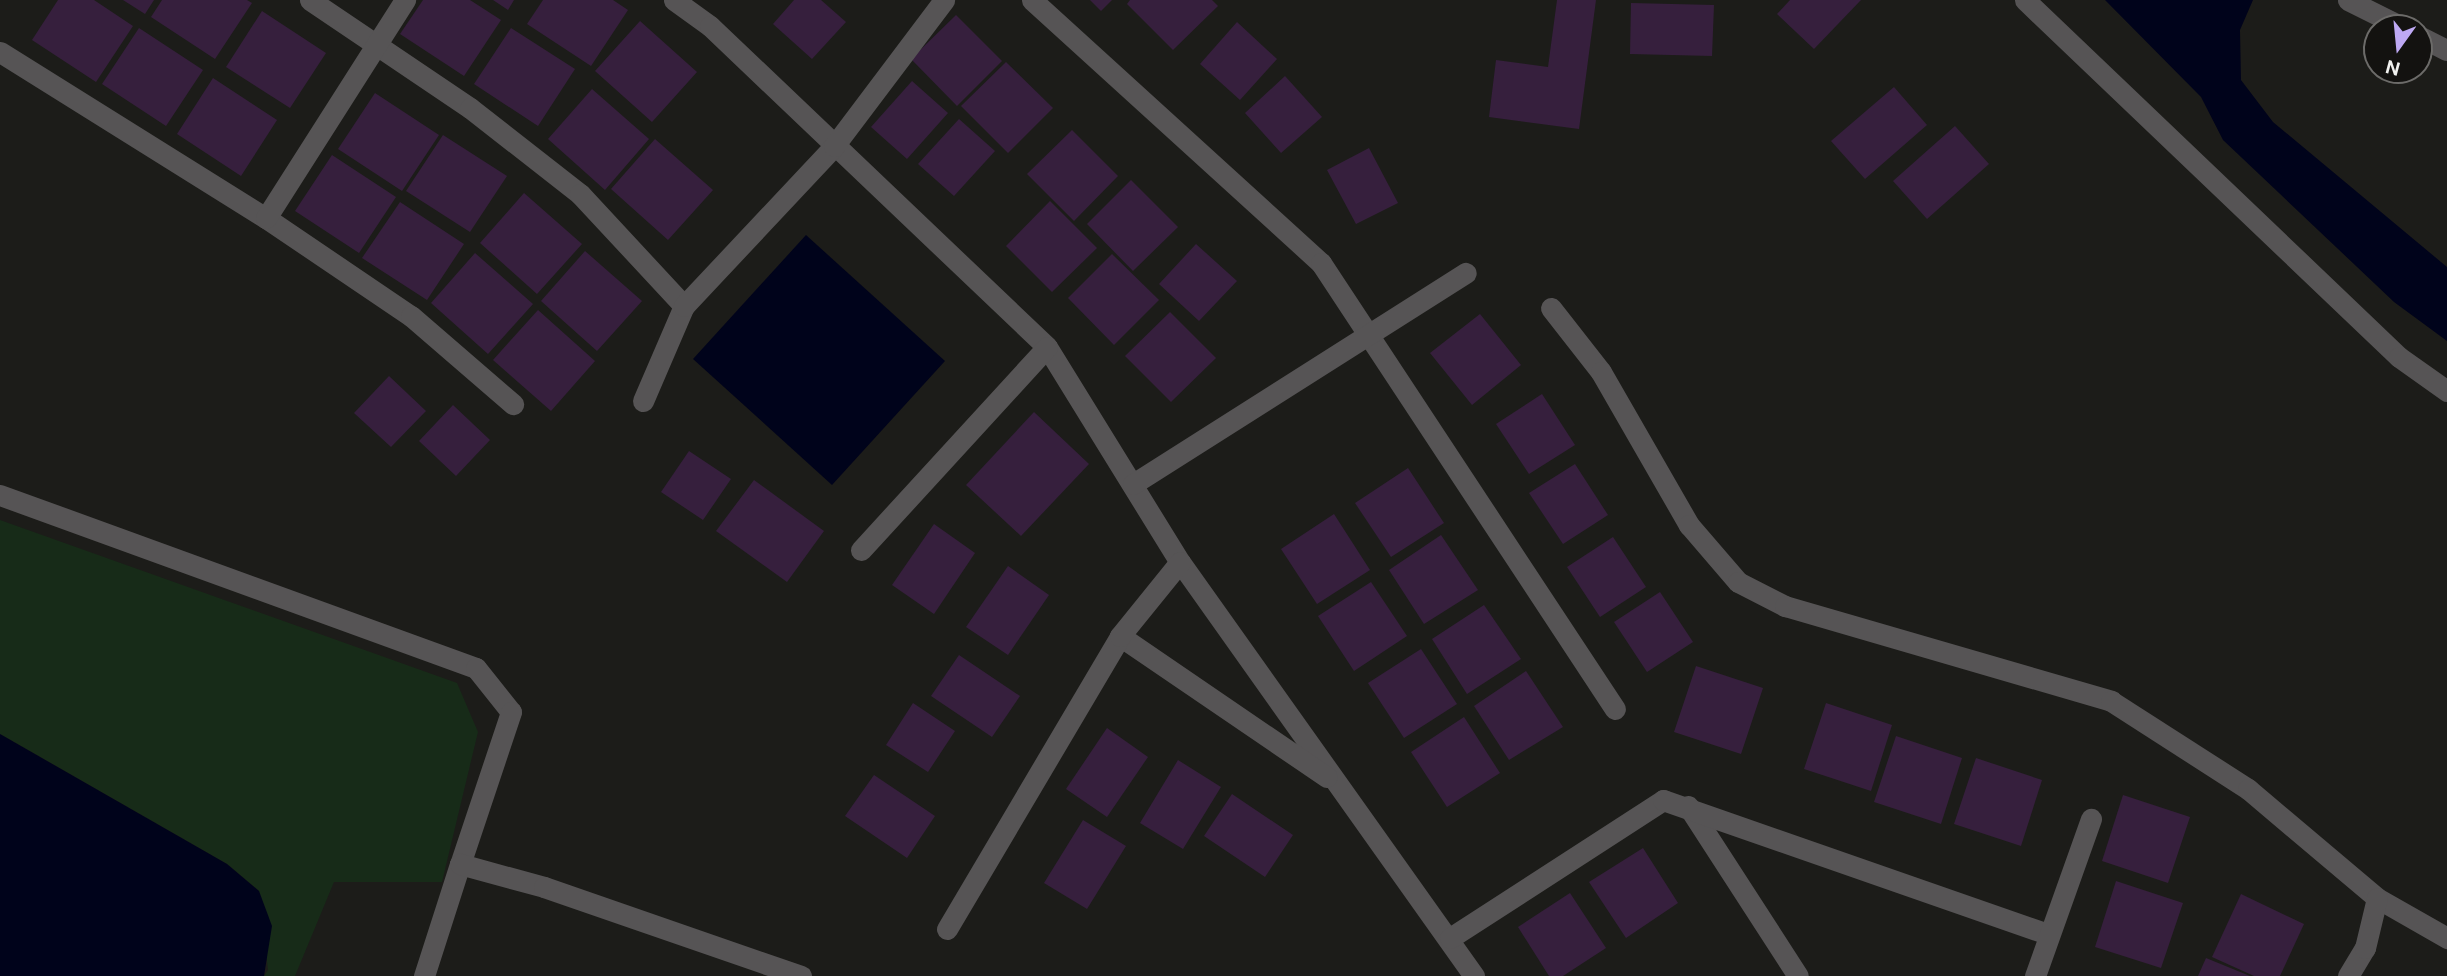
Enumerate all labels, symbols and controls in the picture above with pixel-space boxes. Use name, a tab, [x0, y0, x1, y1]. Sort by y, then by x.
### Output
north arrow	[2363, 14, 2433, 84]
text: N	[2383, 54, 2403, 82]

